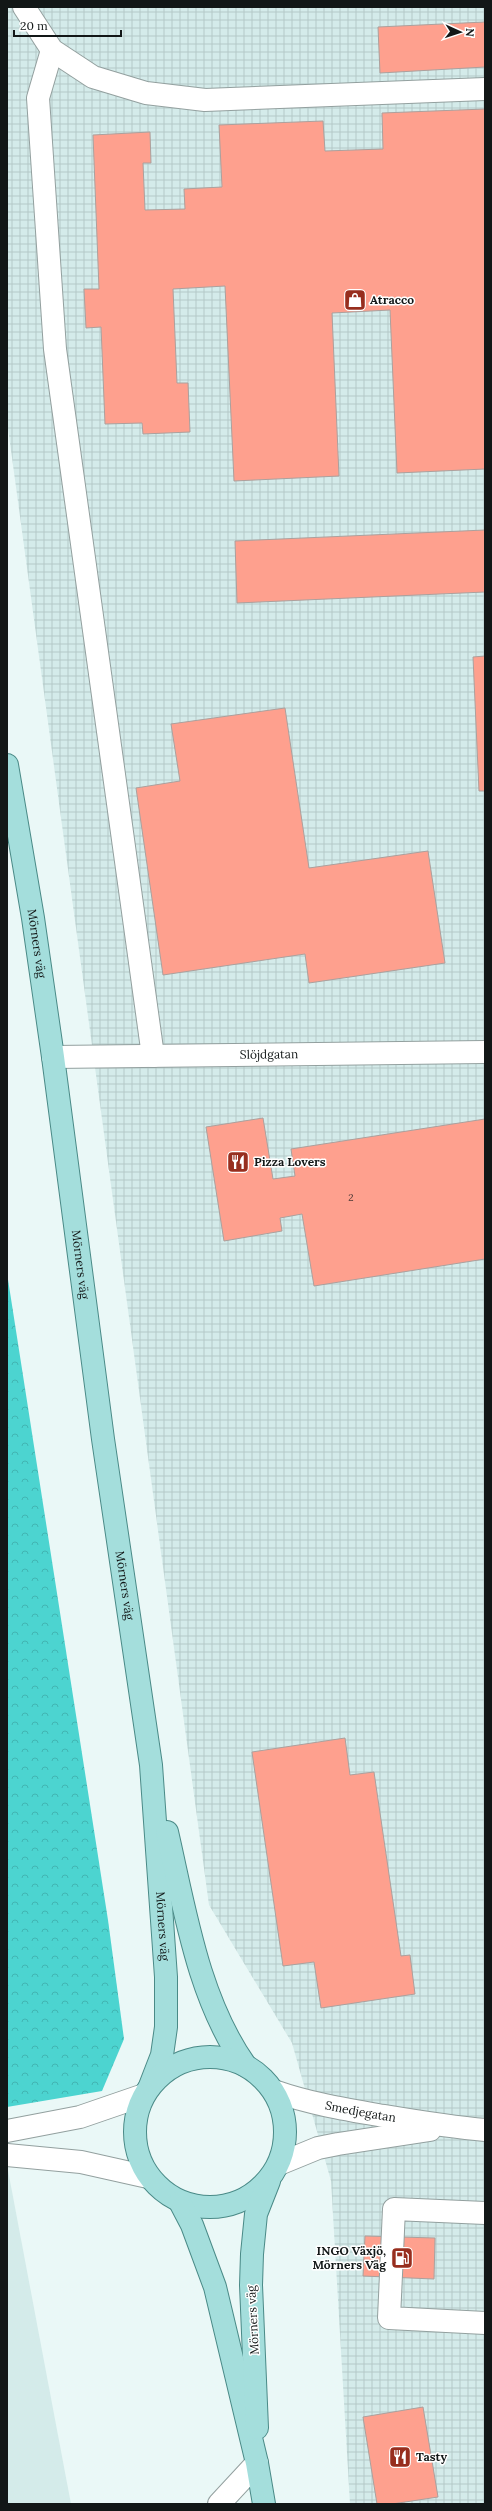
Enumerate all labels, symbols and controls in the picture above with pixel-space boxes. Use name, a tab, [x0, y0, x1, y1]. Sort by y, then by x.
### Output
scale bar	[14, 12, 121, 38]
north arrow	[440, 12, 480, 52]
text: 20 m	[20, 18, 48, 33]
text: N	[463, 28, 477, 38]
shop icon: Atracco	[342, 287, 368, 313]
place label: Atracco	[370, 292, 414, 307]
street label: Mörners väg	[25, 908, 50, 979]
street label: Slöjdgatan	[240, 1046, 298, 1062]
restaurant icon: Pizza Lovers	[225, 1149, 251, 1175]
place label: Pizza Lovers	[254, 1154, 326, 1169]
house number: 2	[348, 1191, 354, 1204]
street label: Mörners väg	[69, 1229, 93, 1300]
street label: Mörners väg	[113, 1550, 138, 1621]
street label: Mörners väg	[153, 1891, 173, 1962]
street label: Smedjegatan	[324, 2097, 397, 2125]
place label: INGO Växjö, Mörners Väg	[312, 2243, 387, 2272]
fuel station icon: INGO Växjö, Mörners Väg	[389, 2245, 415, 2271]
street label: Mörners väg	[243, 2285, 262, 2355]
restaurant icon: Tasty	[387, 2444, 413, 2470]
place label: Tasty	[416, 2449, 447, 2464]

